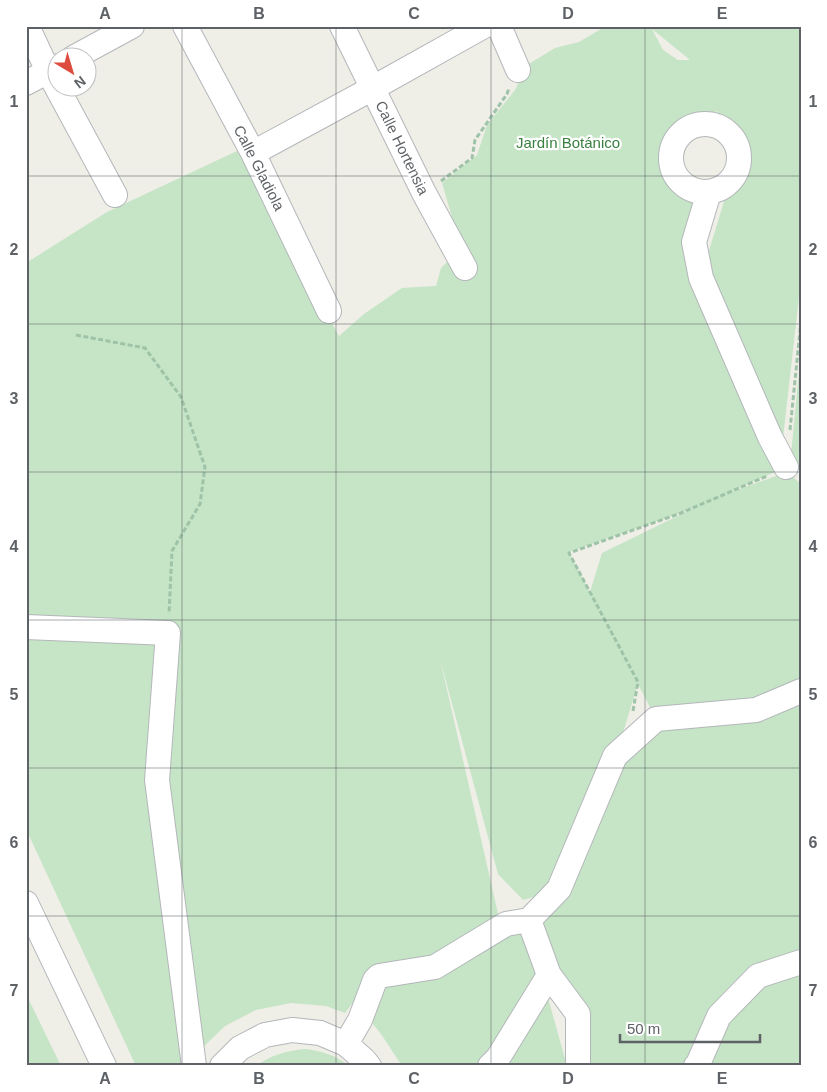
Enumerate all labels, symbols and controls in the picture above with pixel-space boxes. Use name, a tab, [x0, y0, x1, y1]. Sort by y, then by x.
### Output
text: A	[99, 5, 111, 22]
text: B	[253, 5, 265, 22]
text: C	[408, 5, 420, 22]
text: D	[562, 5, 574, 22]
text: E	[717, 5, 728, 22]
north arrow	[48, 48, 98, 98]
text: N	[71, 73, 89, 92]
text: 1	[10, 93, 19, 110]
text: 1	[809, 93, 818, 110]
street label: Calle Hortensia	[372, 98, 433, 198]
street label: Calle Gladiola	[231, 122, 289, 214]
park label: Jardín Botánico	[516, 134, 620, 151]
text: 2	[10, 241, 19, 258]
text: 2	[809, 241, 818, 258]
text: 3	[10, 390, 19, 407]
text: 3	[809, 390, 818, 407]
text: 4	[10, 538, 19, 555]
text: 4	[809, 538, 818, 555]
text: 5	[10, 686, 19, 703]
text: 5	[809, 686, 818, 703]
text: 6	[10, 834, 19, 851]
text: 6	[809, 834, 818, 851]
text: 7	[10, 982, 19, 999]
text: 7	[809, 982, 818, 999]
scale bar	[620, 1012, 760, 1044]
text: 50 m	[627, 1020, 660, 1037]
text: A	[99, 1070, 111, 1087]
text: B	[253, 1070, 265, 1087]
text: C	[408, 1070, 420, 1087]
text: D	[562, 1070, 574, 1087]
text: E	[717, 1070, 728, 1087]

